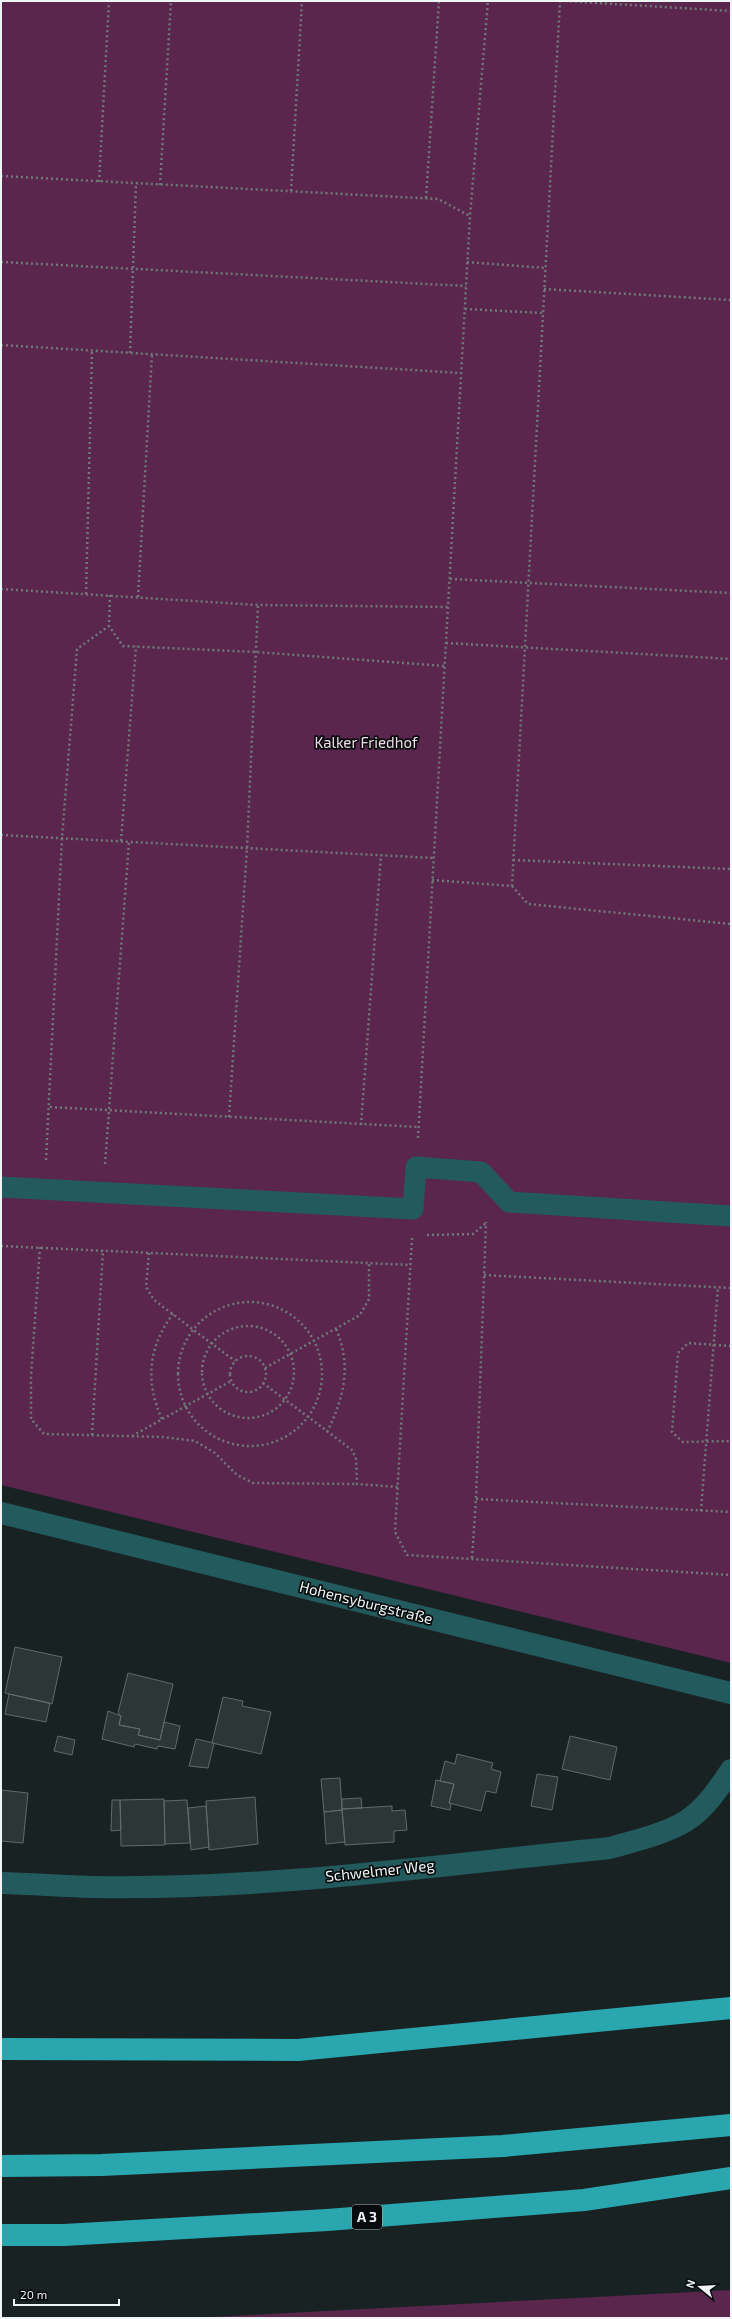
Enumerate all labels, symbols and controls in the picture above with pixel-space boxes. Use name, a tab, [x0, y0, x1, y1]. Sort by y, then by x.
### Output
park label: Kalker Friedhof	[314, 733, 418, 751]
street label: Hohensyburgstraße	[298, 1577, 435, 1627]
street label: Schwelmer Weg	[324, 1855, 436, 1885]
road number: A 3	[352, 2205, 382, 2229]
north arrow	[680, 2267, 720, 2307]
text: N	[683, 2278, 697, 2290]
scale bar	[14, 2281, 119, 2307]
text: 20 m	[20, 2287, 47, 2301]

